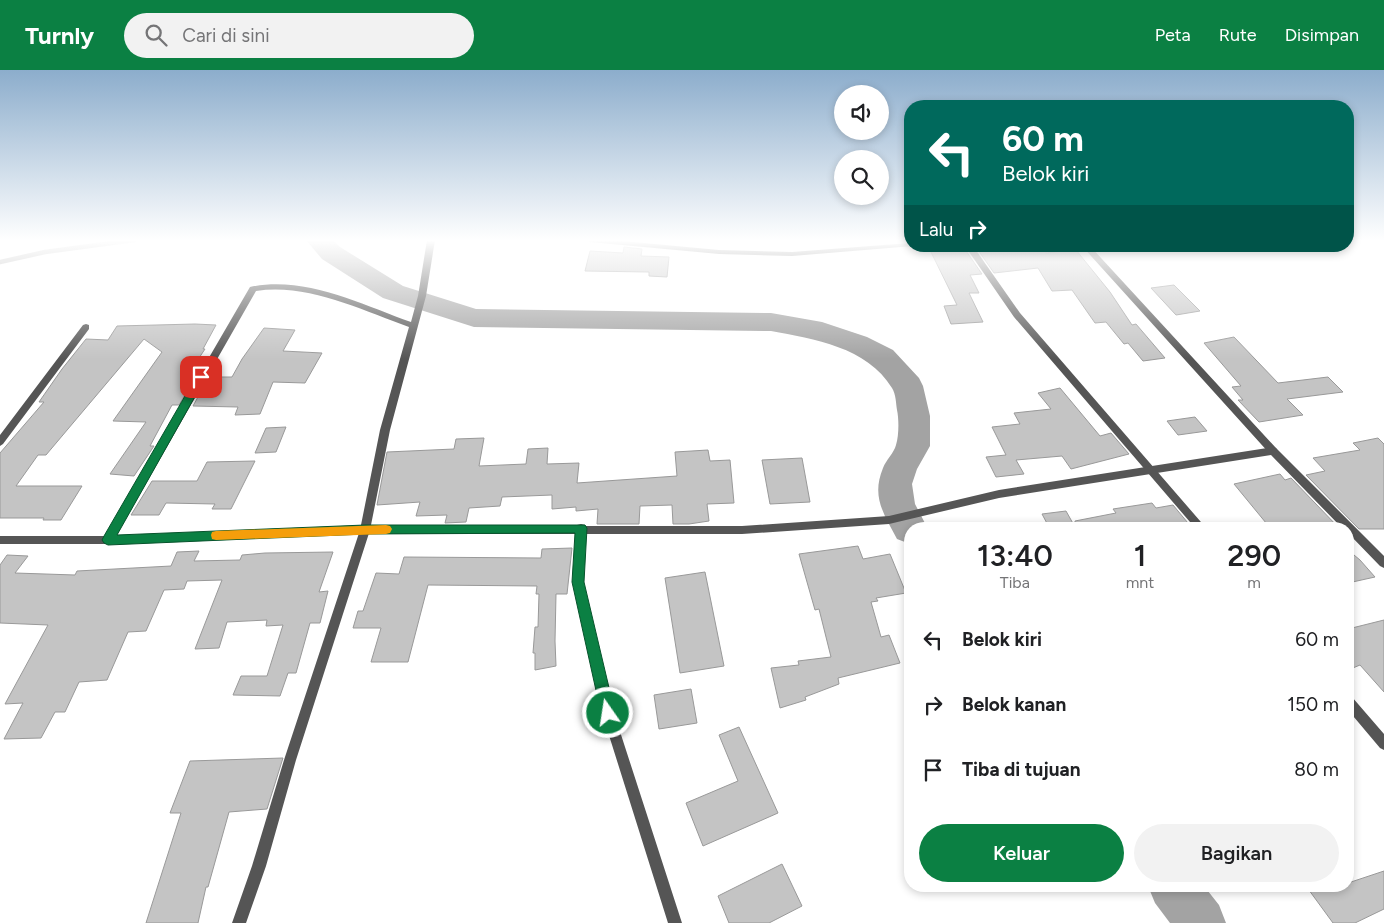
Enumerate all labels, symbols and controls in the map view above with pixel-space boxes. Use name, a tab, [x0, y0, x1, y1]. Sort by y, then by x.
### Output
search box	[124, 13, 474, 58]
text: Turnly	[25, 21, 94, 50]
icon: search	[142, 21, 170, 49]
text: Cari di sini	[182, 24, 270, 47]
text: Peta	[1155, 24, 1191, 46]
text: Rute	[1219, 24, 1257, 46]
text: Disimpan	[1285, 24, 1359, 46]
map controls	[834, 85, 889, 205]
button: sound	[834, 85, 889, 140]
text: 60 m	[1002, 118, 1084, 160]
icon: left	[919, 120, 984, 185]
button: search	[834, 150, 889, 205]
text: Belok kiri	[1002, 160, 1089, 187]
icon: right	[963, 215, 991, 243]
text: Lalu	[919, 218, 953, 241]
pin	[180, 356, 222, 398]
icon: arrive	[187, 363, 215, 391]
text: 13:40	[977, 537, 1053, 574]
text: 1	[1134, 537, 1146, 574]
text: 290	[1227, 537, 1281, 574]
text: Tiba	[1000, 573, 1030, 592]
text: mnt	[1126, 573, 1154, 592]
text: m	[1247, 573, 1261, 592]
icon: left	[919, 626, 947, 654]
text: Belok kiri	[962, 628, 1042, 651]
text: 60 m	[1295, 628, 1339, 651]
position arrow	[581, 686, 633, 738]
icon: right	[919, 691, 947, 719]
text: Belok kanan	[962, 693, 1066, 716]
text: 150 m	[1287, 693, 1339, 716]
icon: arrive	[919, 756, 947, 784]
text: Tiba di tujuan	[962, 758, 1081, 781]
text: 80 m	[1294, 758, 1339, 781]
button: Keluar	[919, 824, 1124, 882]
button: Bagikan	[1134, 824, 1339, 882]

